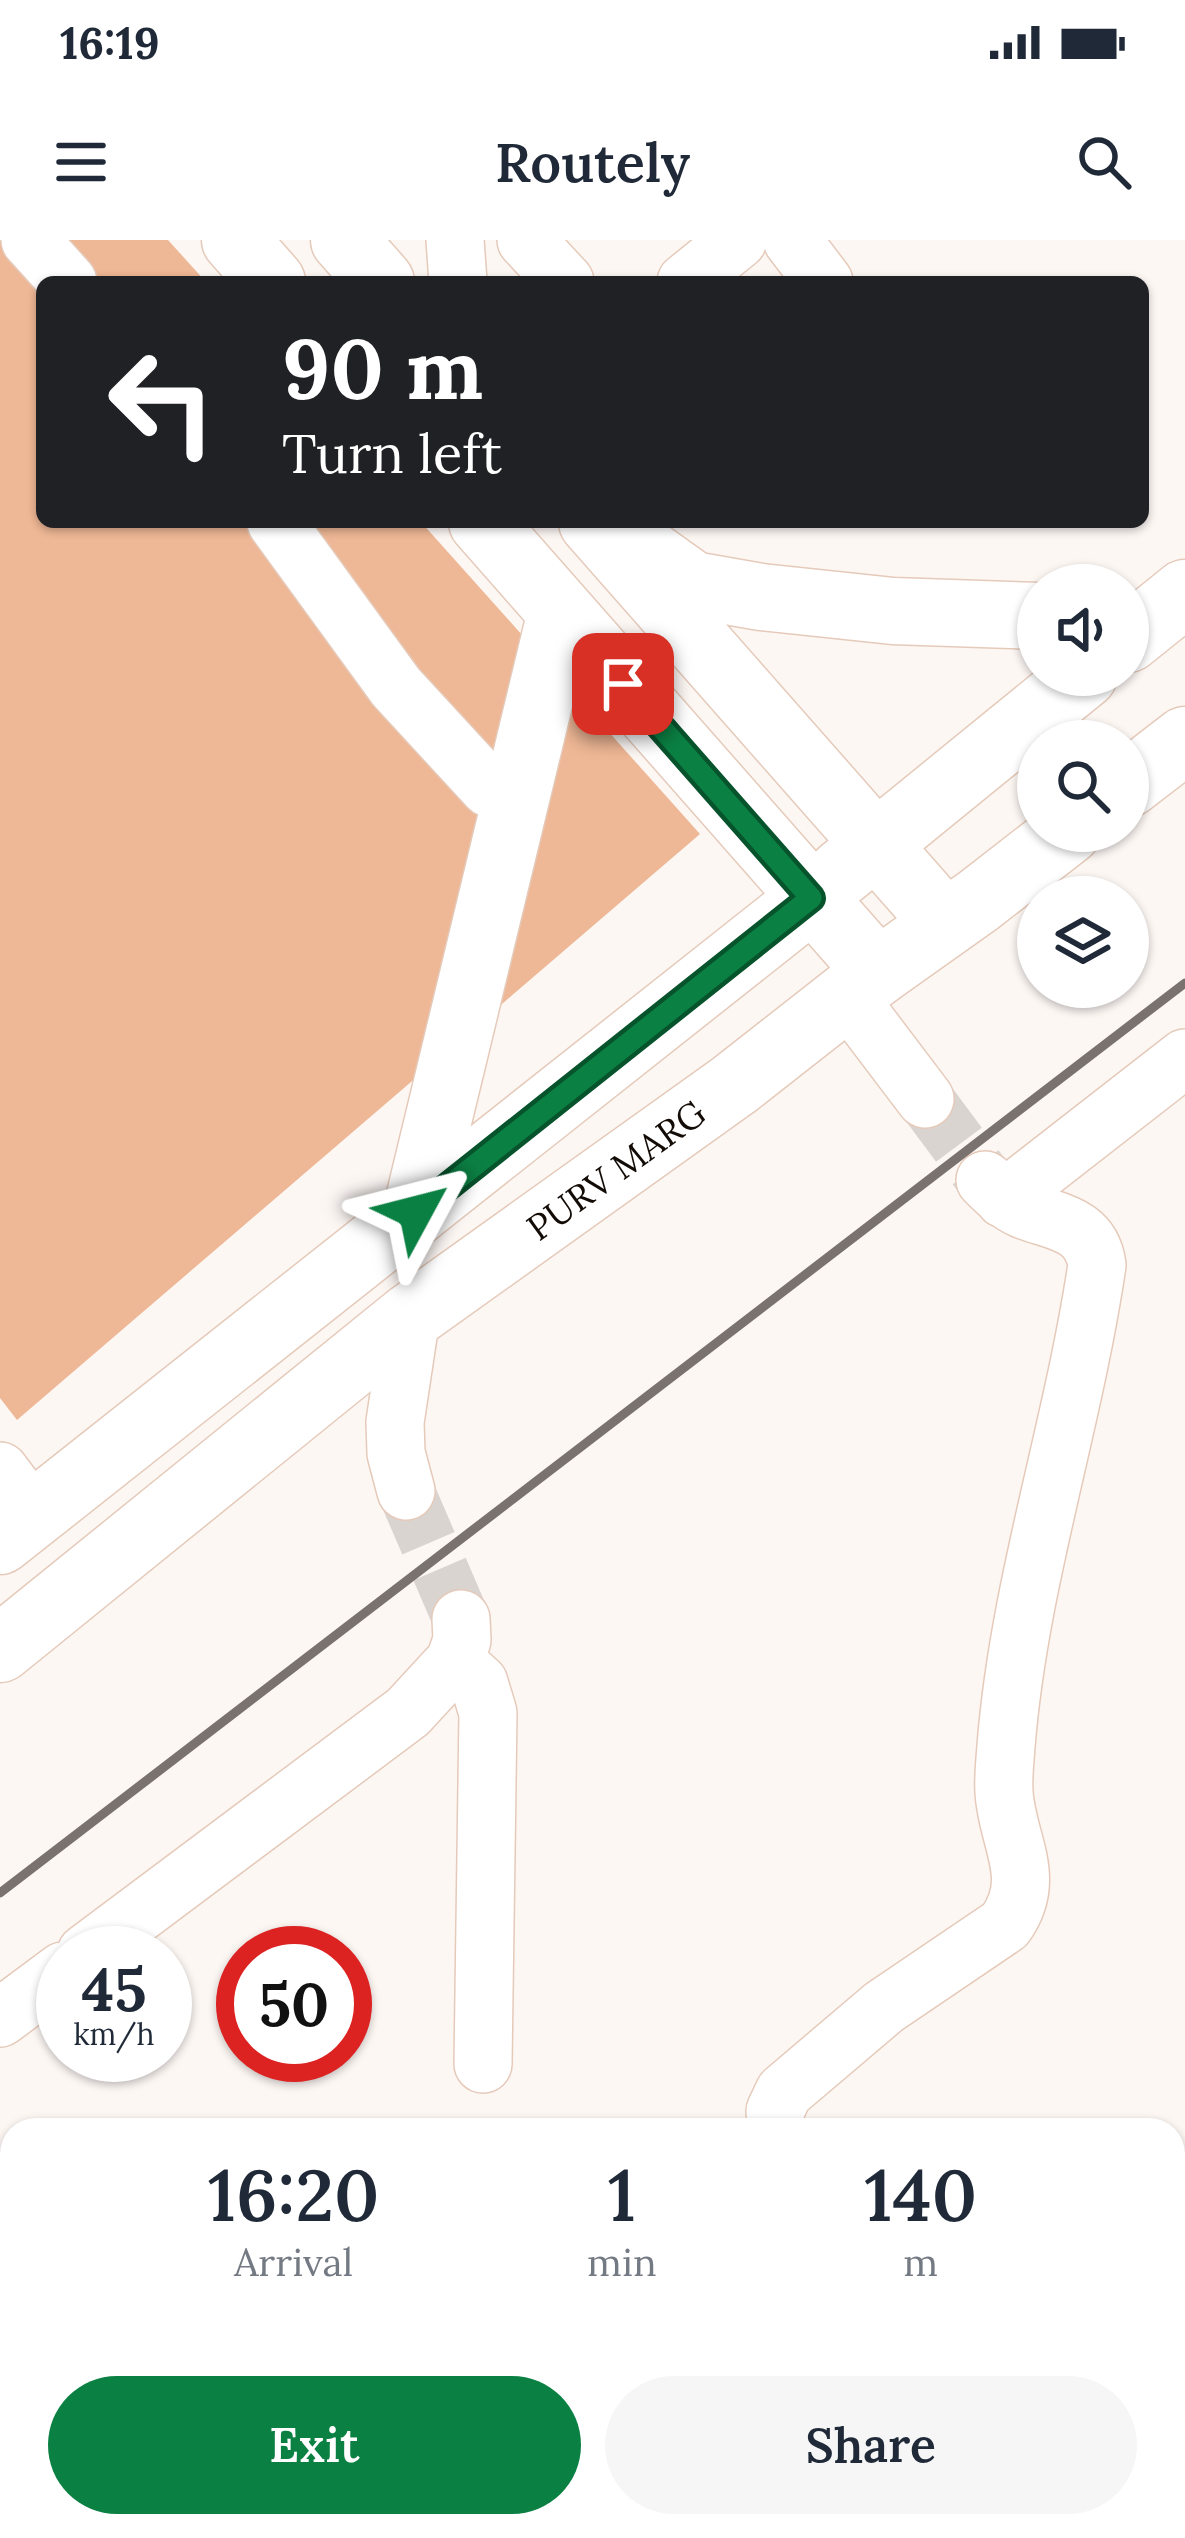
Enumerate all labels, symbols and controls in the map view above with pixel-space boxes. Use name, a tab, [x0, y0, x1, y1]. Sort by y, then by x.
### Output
text: 16:19	[60, 14, 160, 71]
text: Routely	[495, 128, 690, 197]
icon: menu	[48, 129, 114, 195]
icon: search	[1071, 129, 1137, 195]
text: 90 m	[282, 314, 483, 422]
icon: left	[84, 324, 240, 480]
text: Turn left	[282, 419, 502, 488]
map controls	[1017, 564, 1149, 1008]
button: sound	[1017, 564, 1149, 696]
pin	[572, 633, 674, 735]
icon: arrive	[590, 651, 656, 717]
button: search	[1017, 720, 1149, 852]
button: layers	[1017, 876, 1149, 1008]
street label: PURV MARG	[518, 1090, 714, 1250]
position arrow	[353, 1149, 479, 1275]
speed limit sign: 50	[216, 1926, 372, 2082]
text: 45	[81, 1951, 147, 2027]
text: km/h	[73, 2015, 155, 2053]
text: 16:20	[208, 2149, 379, 2241]
text: 1	[608, 2149, 636, 2241]
text: 140	[864, 2149, 977, 2241]
text: Arrival	[234, 2237, 353, 2287]
text: min	[587, 2237, 657, 2287]
text: m	[903, 2237, 938, 2287]
button: Exit	[48, 2376, 581, 2514]
button: Share	[605, 2376, 1137, 2514]

